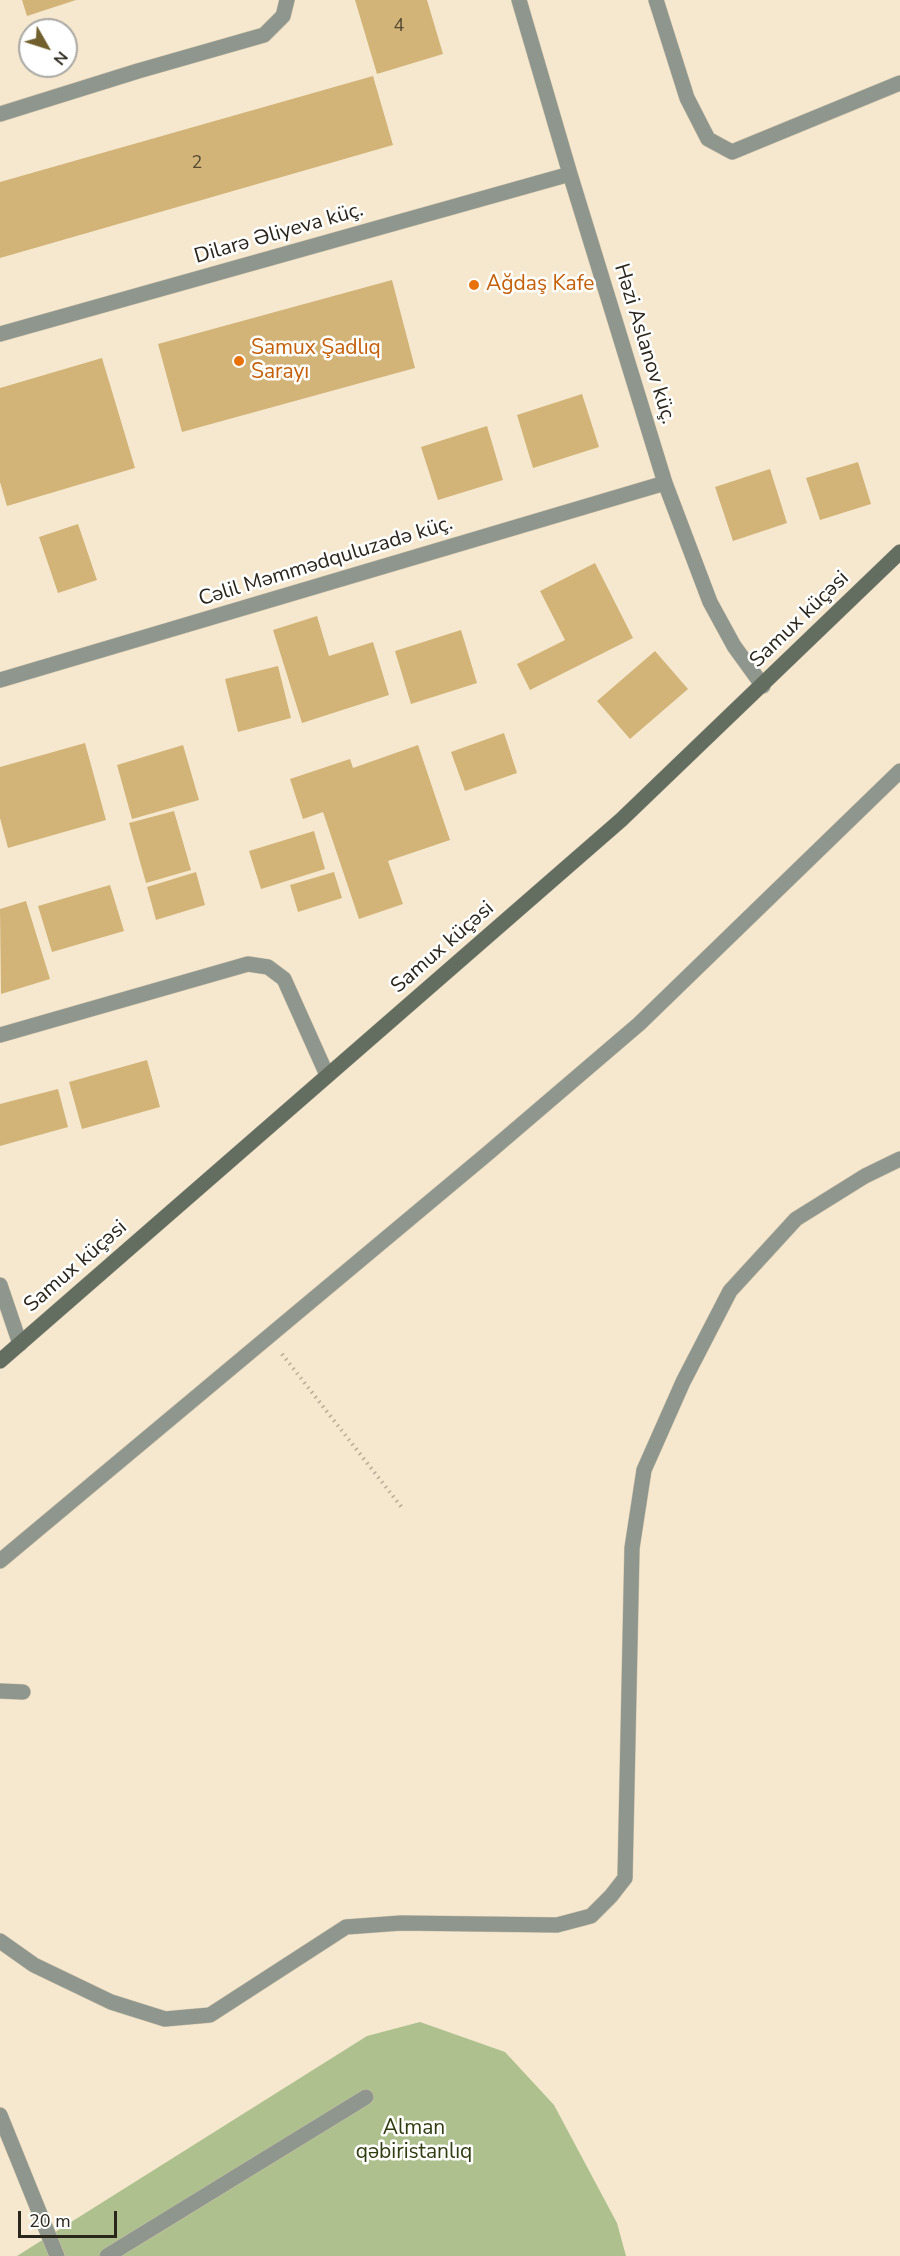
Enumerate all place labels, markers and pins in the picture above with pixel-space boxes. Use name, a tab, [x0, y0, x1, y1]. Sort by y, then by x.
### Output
place label: Ağdaş Kafe	[486, 272, 595, 298]
marker: Ağdaş Kafe	[467, 278, 481, 292]
place label: Samux Şadlıq Sarayı	[251, 336, 381, 386]
marker: Samux Şadlıq Sarayı	[232, 354, 246, 368]

